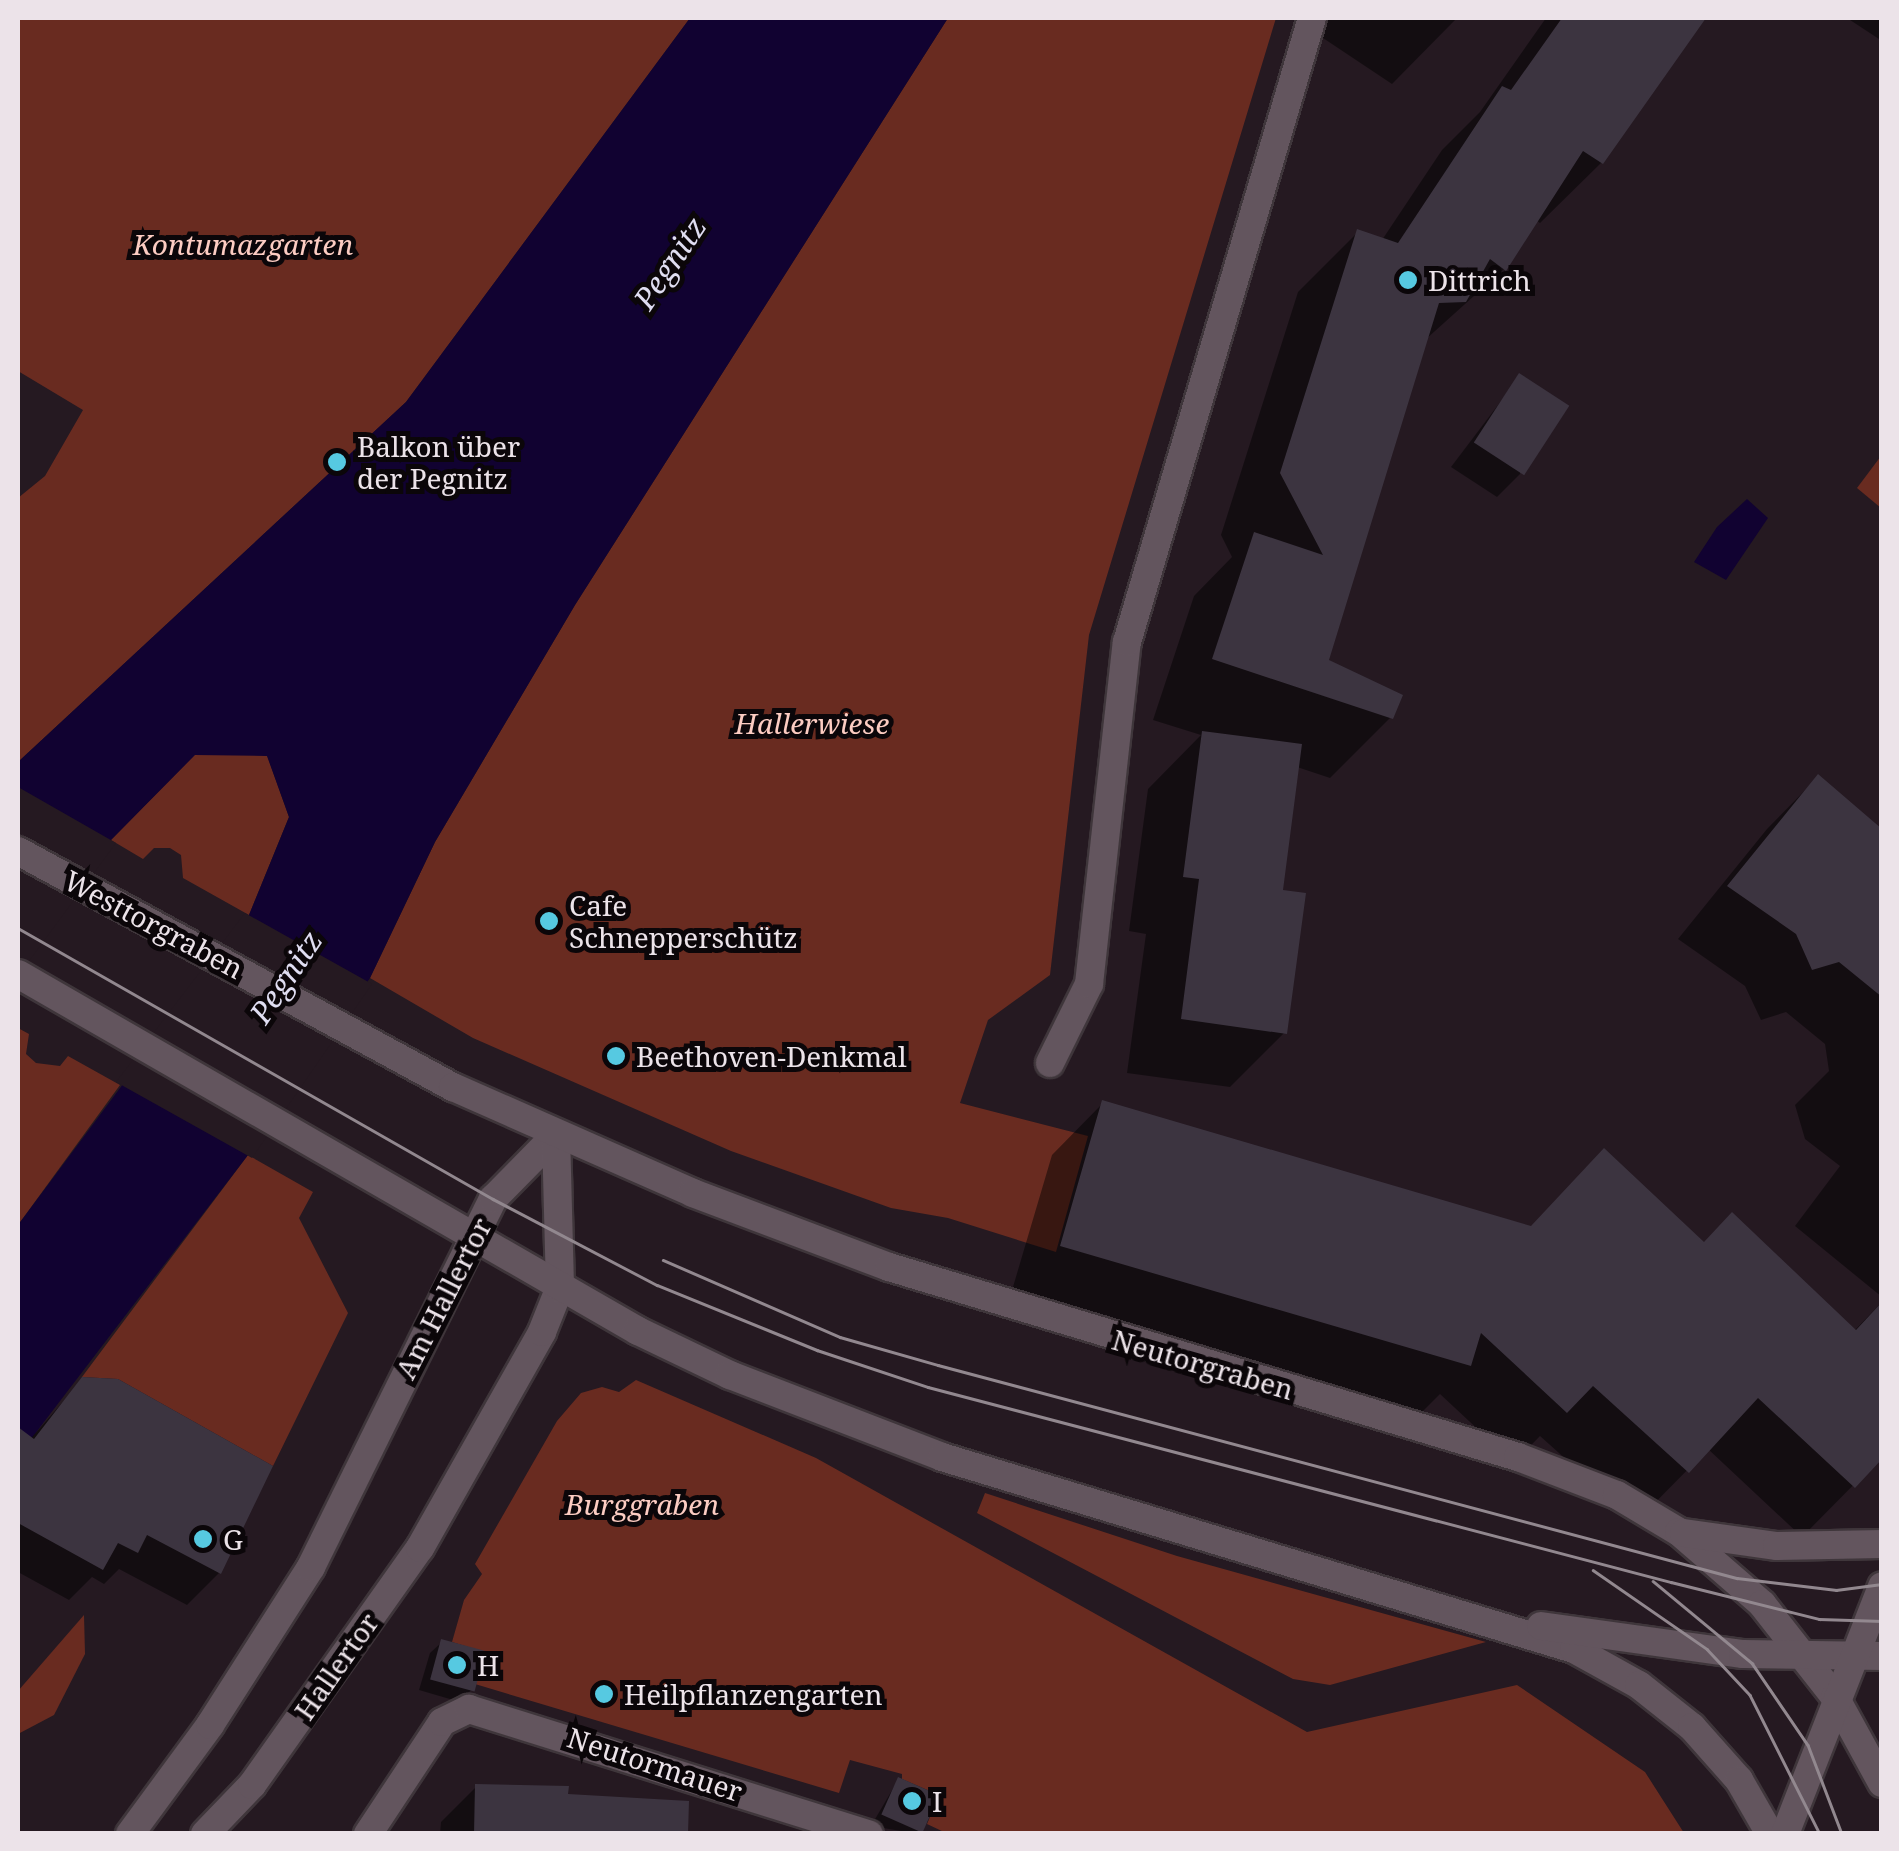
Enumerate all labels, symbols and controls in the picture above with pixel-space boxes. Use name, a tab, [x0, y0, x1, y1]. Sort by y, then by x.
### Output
water label: Pegnitz	[626, 210, 714, 316]
park label: Kontumazgarten	[133, 227, 353, 261]
place label: Dittrich	[1428, 263, 1531, 297]
marker: Dittrich	[1397, 269, 1419, 291]
place label: Balkon über der Pegnitz	[357, 429, 520, 495]
marker: Balkon über der Pegnitz	[326, 451, 348, 473]
park label: Hallerwiese	[735, 706, 889, 740]
street label: Westtorgraben	[59, 863, 249, 985]
place label: Cafe Schnepperschütz	[569, 888, 798, 954]
marker: Cafe Schnepperschütz	[538, 910, 560, 932]
water label: Pegnitz	[242, 924, 330, 1030]
place label: Beethoven-Denkmal	[636, 1039, 907, 1073]
marker: Beethoven-Denkmal	[605, 1045, 627, 1067]
street label: Am Hallertor	[388, 1212, 498, 1384]
street label: Neutorgraben	[1108, 1322, 1298, 1406]
park label: Burggraben	[565, 1487, 719, 1521]
place label: G	[223, 1522, 243, 1556]
marker: G	[192, 1528, 214, 1550]
street label: Hallertor	[287, 1606, 385, 1726]
place label: H	[477, 1648, 499, 1682]
marker: H	[446, 1654, 468, 1676]
place label: Heilpflanzengarten	[624, 1677, 883, 1711]
marker: Heilpflanzengarten	[593, 1683, 615, 1705]
street label: Neutormauer	[564, 1720, 746, 1808]
place label: I	[932, 1784, 942, 1818]
marker: I	[901, 1790, 923, 1812]

